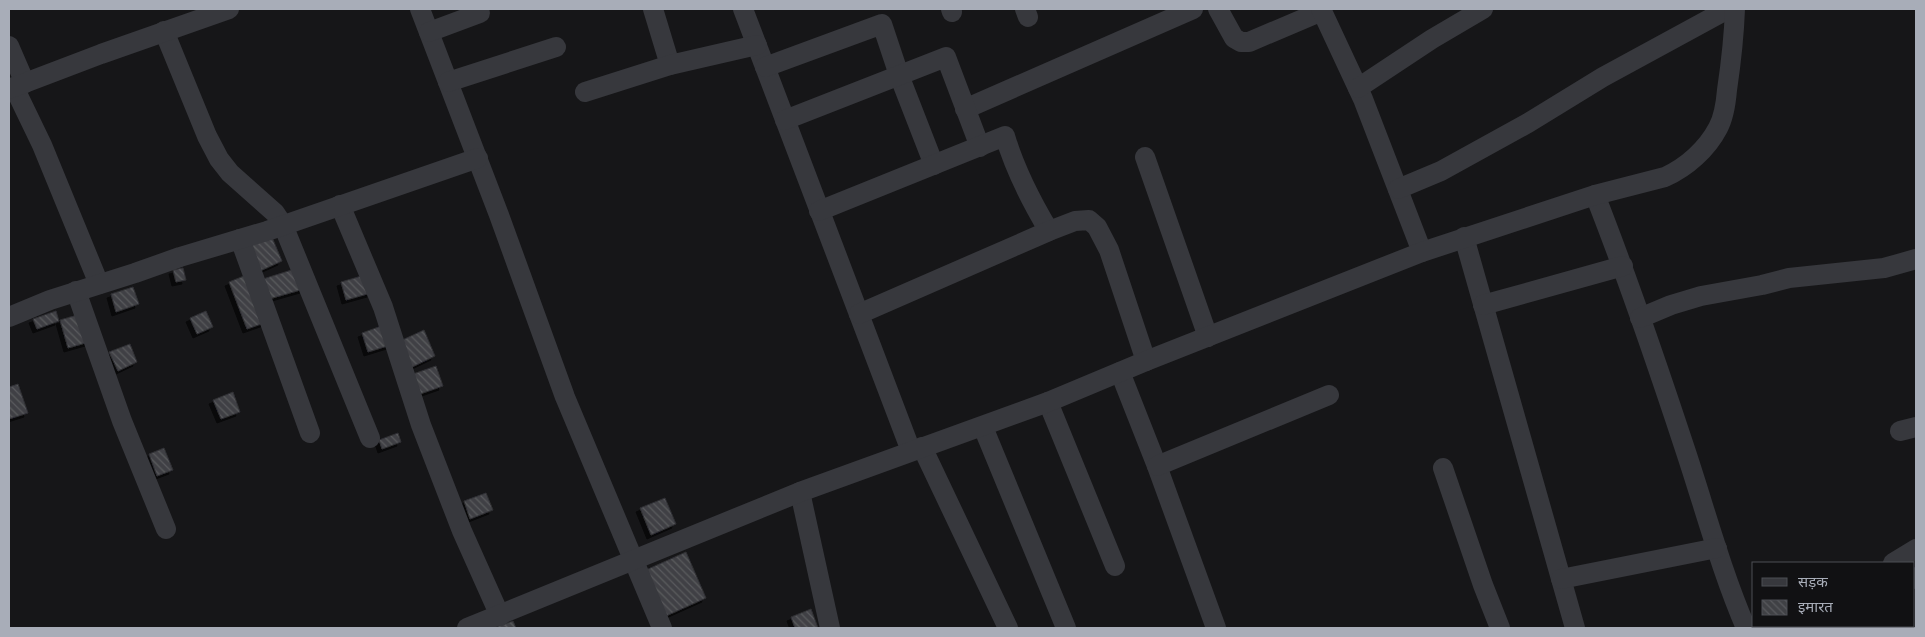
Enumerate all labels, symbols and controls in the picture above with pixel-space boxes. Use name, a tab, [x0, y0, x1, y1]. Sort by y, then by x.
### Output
legend	[1752, 562, 1915, 627]
text: सड़क	[1798, 575, 1828, 590]
text: इमारत	[1798, 600, 1833, 615]

